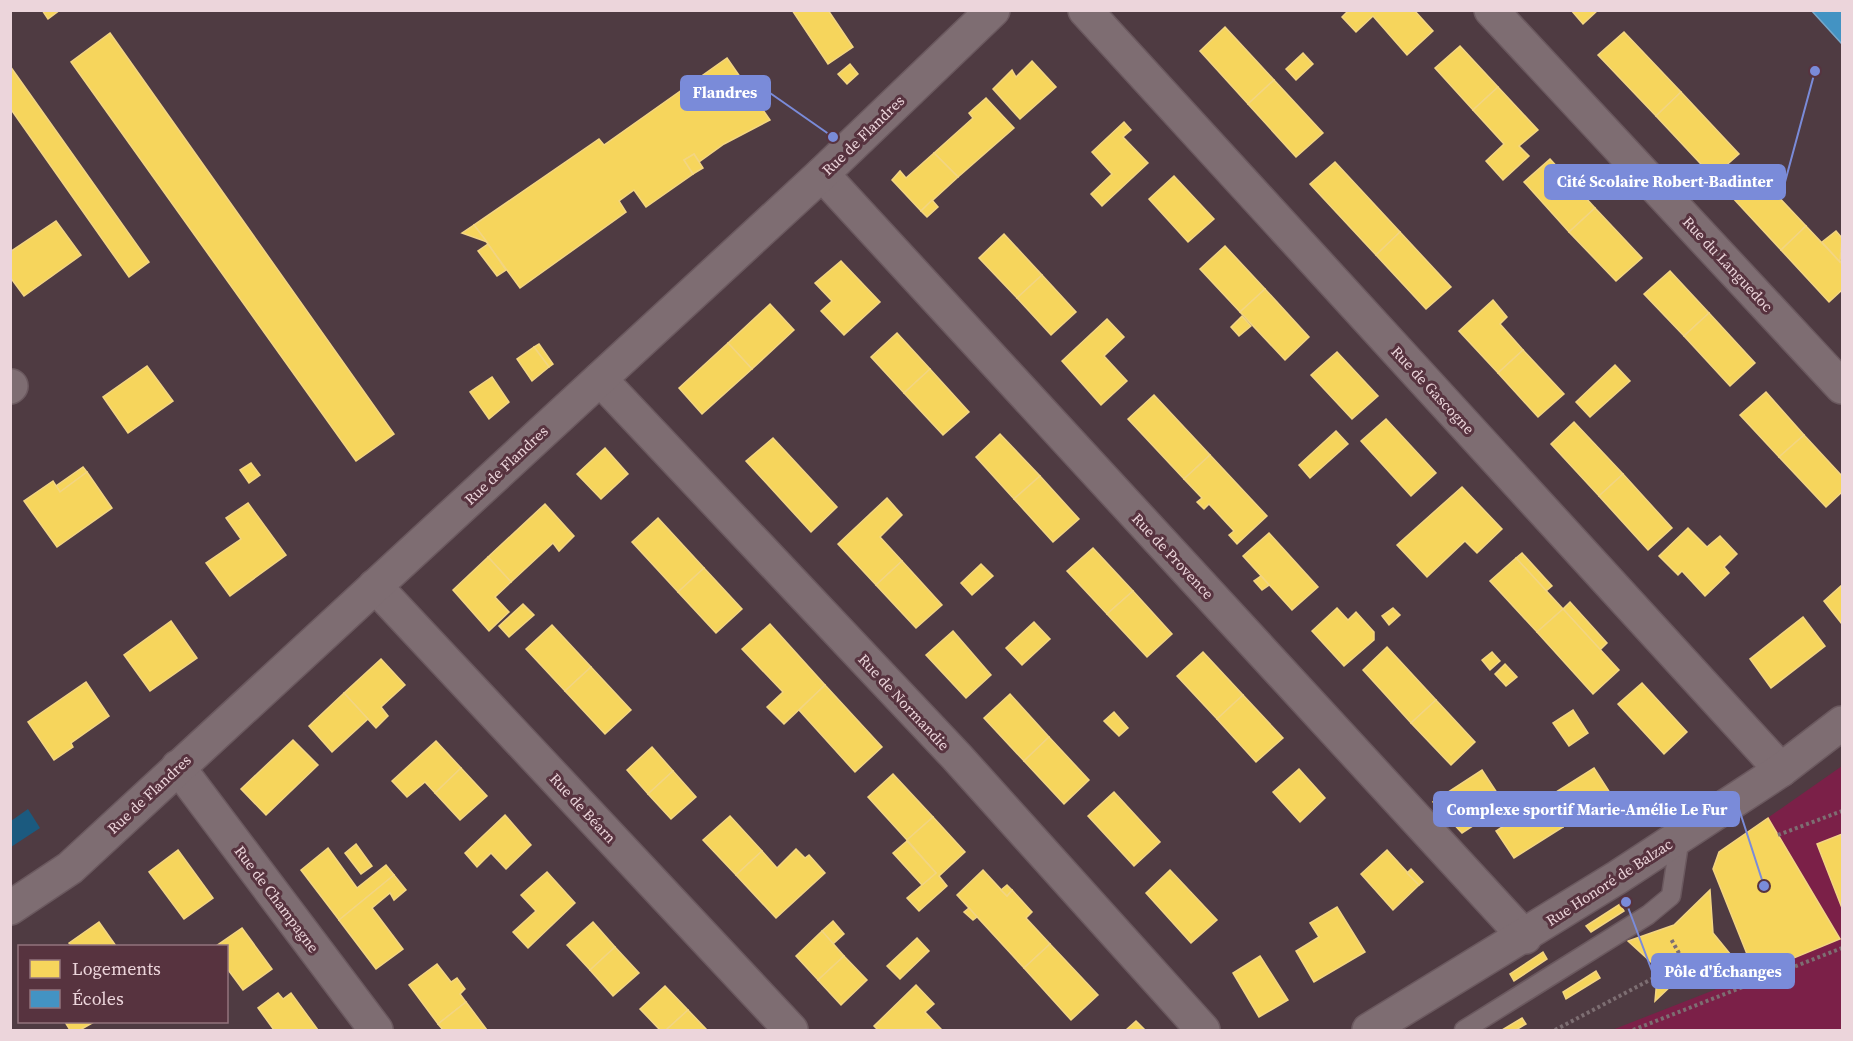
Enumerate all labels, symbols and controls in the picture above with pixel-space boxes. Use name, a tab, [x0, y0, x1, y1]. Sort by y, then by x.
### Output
callout: Flandres	[681, 76, 770, 110]
text: Flandres	[693, 81, 757, 103]
street label: Rue de Flandres	[817, 90, 909, 180]
callout: Cité Scolaire Robert-Badinter	[1545, 165, 1785, 199]
text: Cité Scolaire Robert-Badinter	[1557, 170, 1774, 192]
street label: Rue du Languedoc	[1678, 212, 1778, 316]
street label: Rue de Gascogne	[1387, 341, 1480, 439]
street label: Rue de Flandres	[460, 421, 552, 509]
street label: Rue de Provence	[1127, 508, 1219, 604]
street label: Rue de Normandie	[854, 649, 955, 755]
street label: Rue de Flandres	[103, 750, 195, 838]
street label: Rue de Béarn	[545, 768, 621, 848]
callout: Complexe sportif Marie-Amélie Le Fur	[1434, 792, 1739, 826]
text: Complexe sportif Marie-Amélie Le Fur	[1446, 798, 1728, 820]
street label: Rue Honoré de Balzac	[1542, 833, 1676, 931]
street label: Rue de Champagne	[230, 841, 324, 957]
legend	[18, 945, 228, 1023]
callout: Pôle d'Échanges	[1652, 954, 1794, 988]
text: Logements	[72, 956, 161, 981]
text: Pôle d'Échanges	[1664, 960, 1782, 982]
text: Écoles	[72, 986, 124, 1011]

